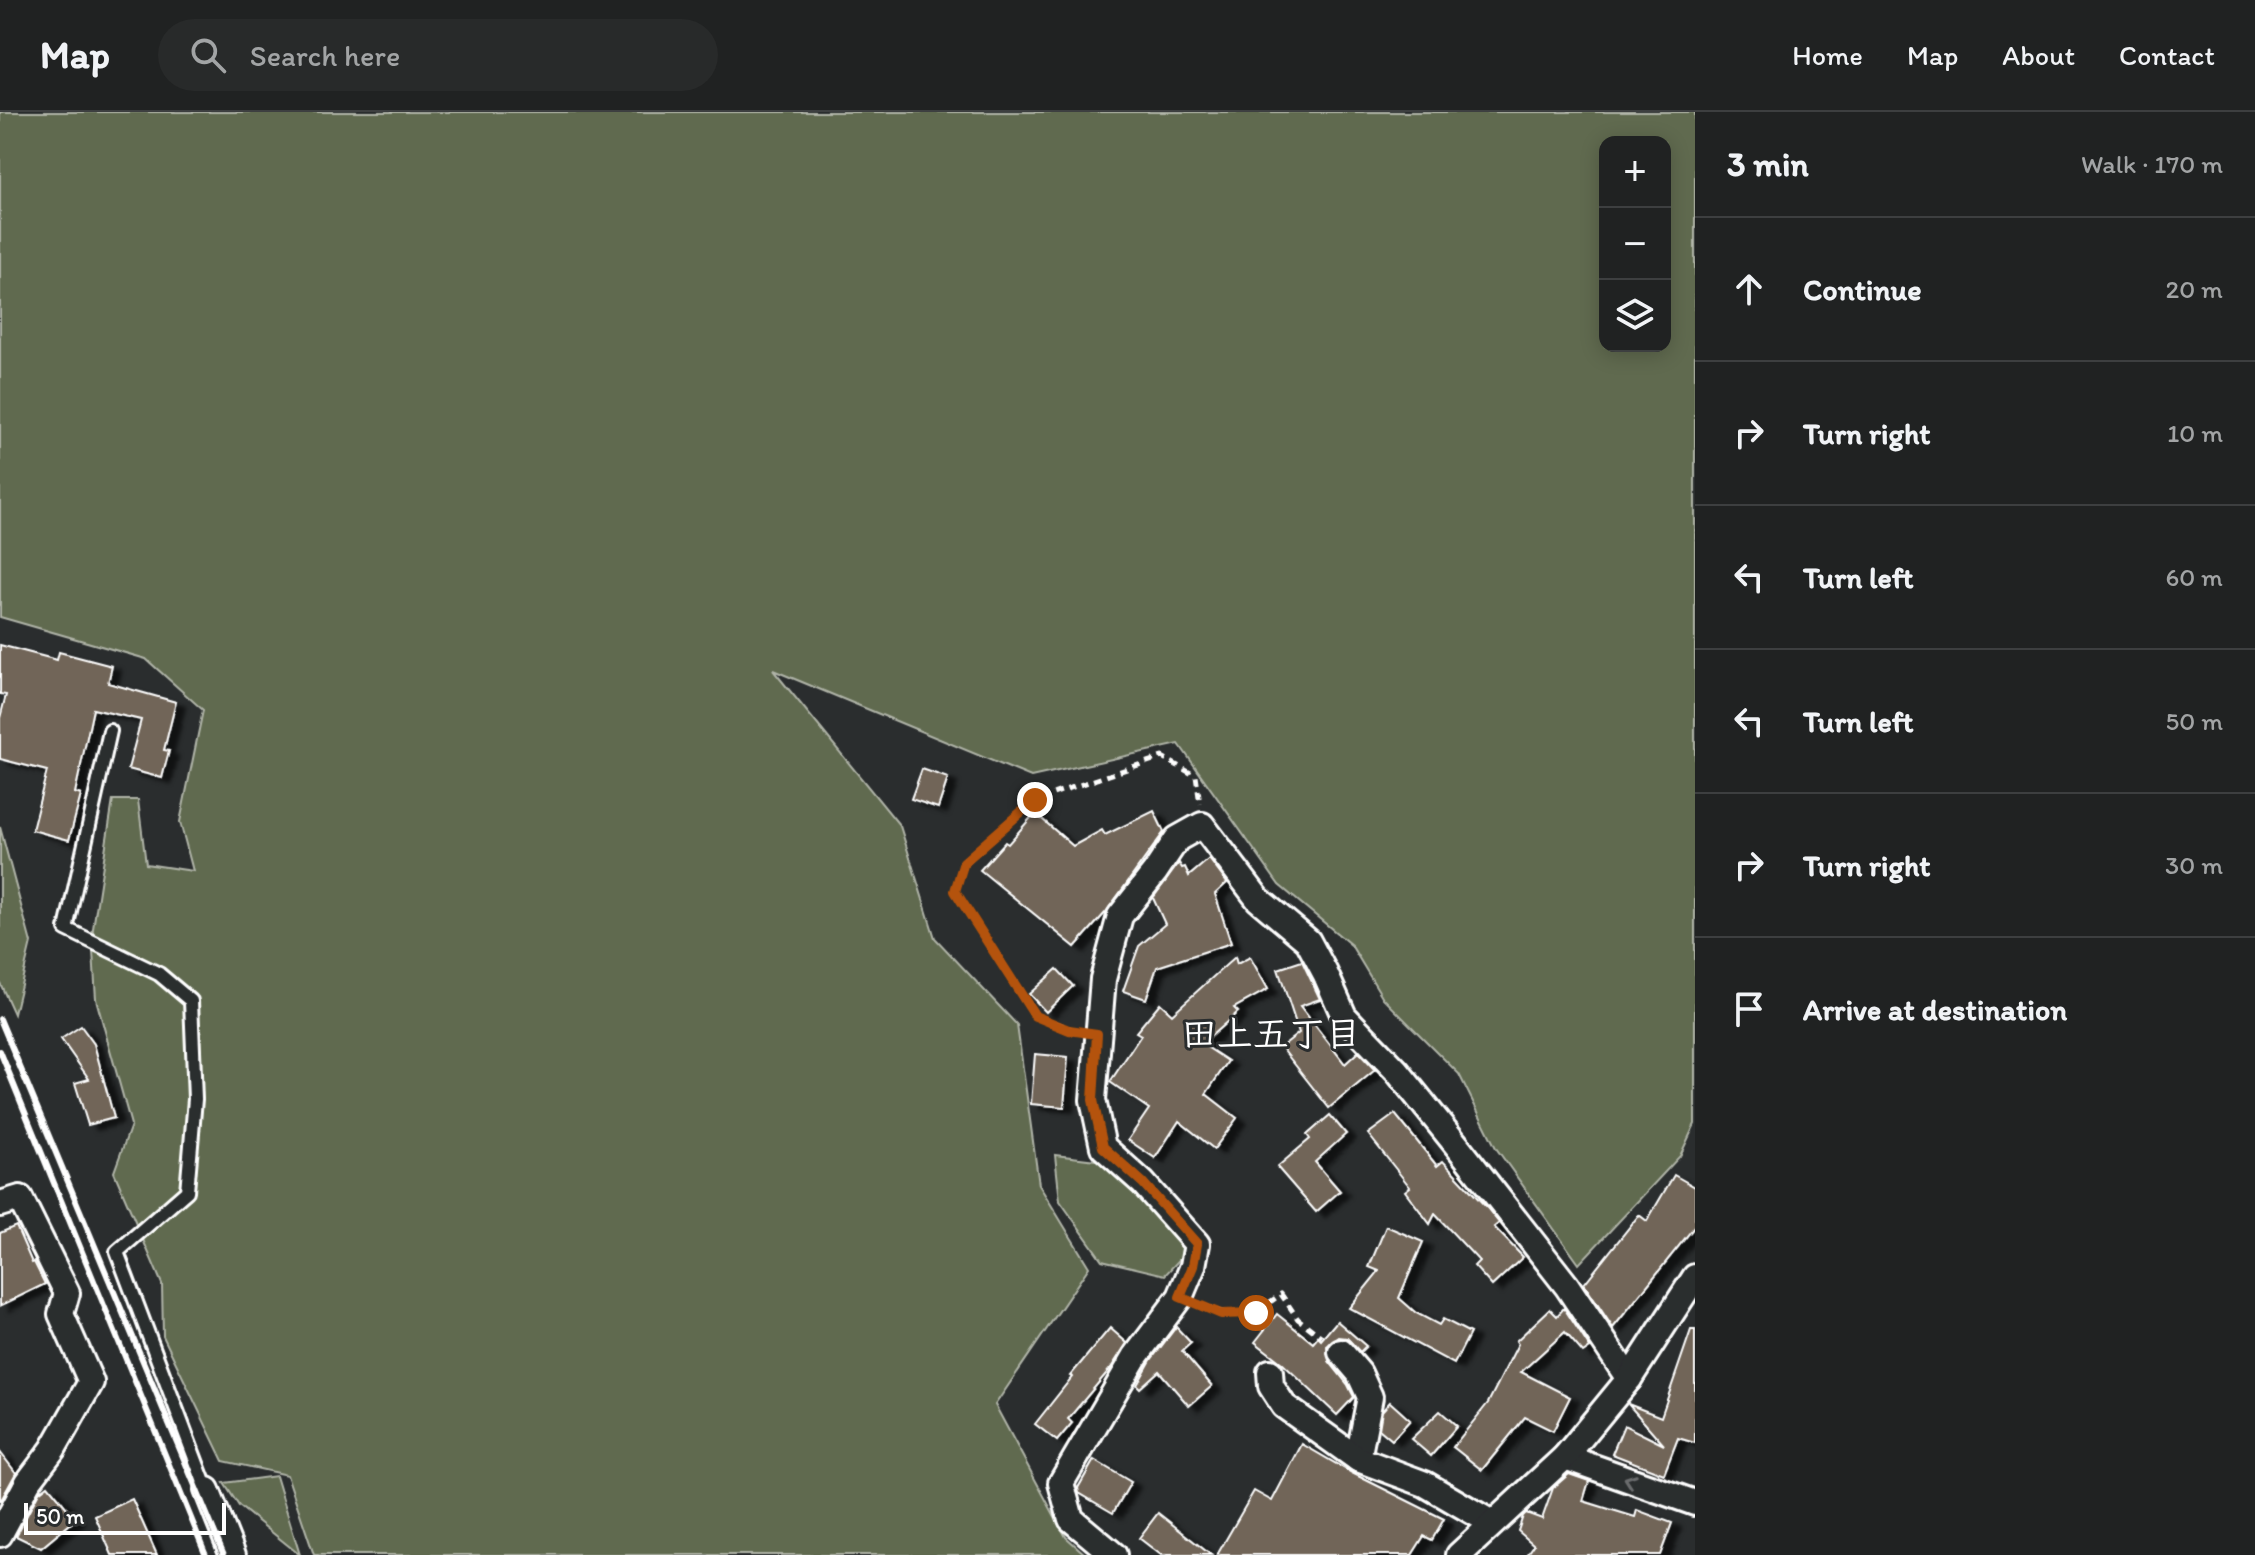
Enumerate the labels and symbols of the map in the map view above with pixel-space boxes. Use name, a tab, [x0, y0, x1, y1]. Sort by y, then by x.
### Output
route end	[1017, 782, 1053, 818]
district label: 田上五丁目	[1181, 1012, 1361, 1055]
route start	[1238, 1295, 1274, 1331]
one-way arrow	[1624, 1474, 1638, 1490]
scale bar	[24, 1499, 226, 1535]

